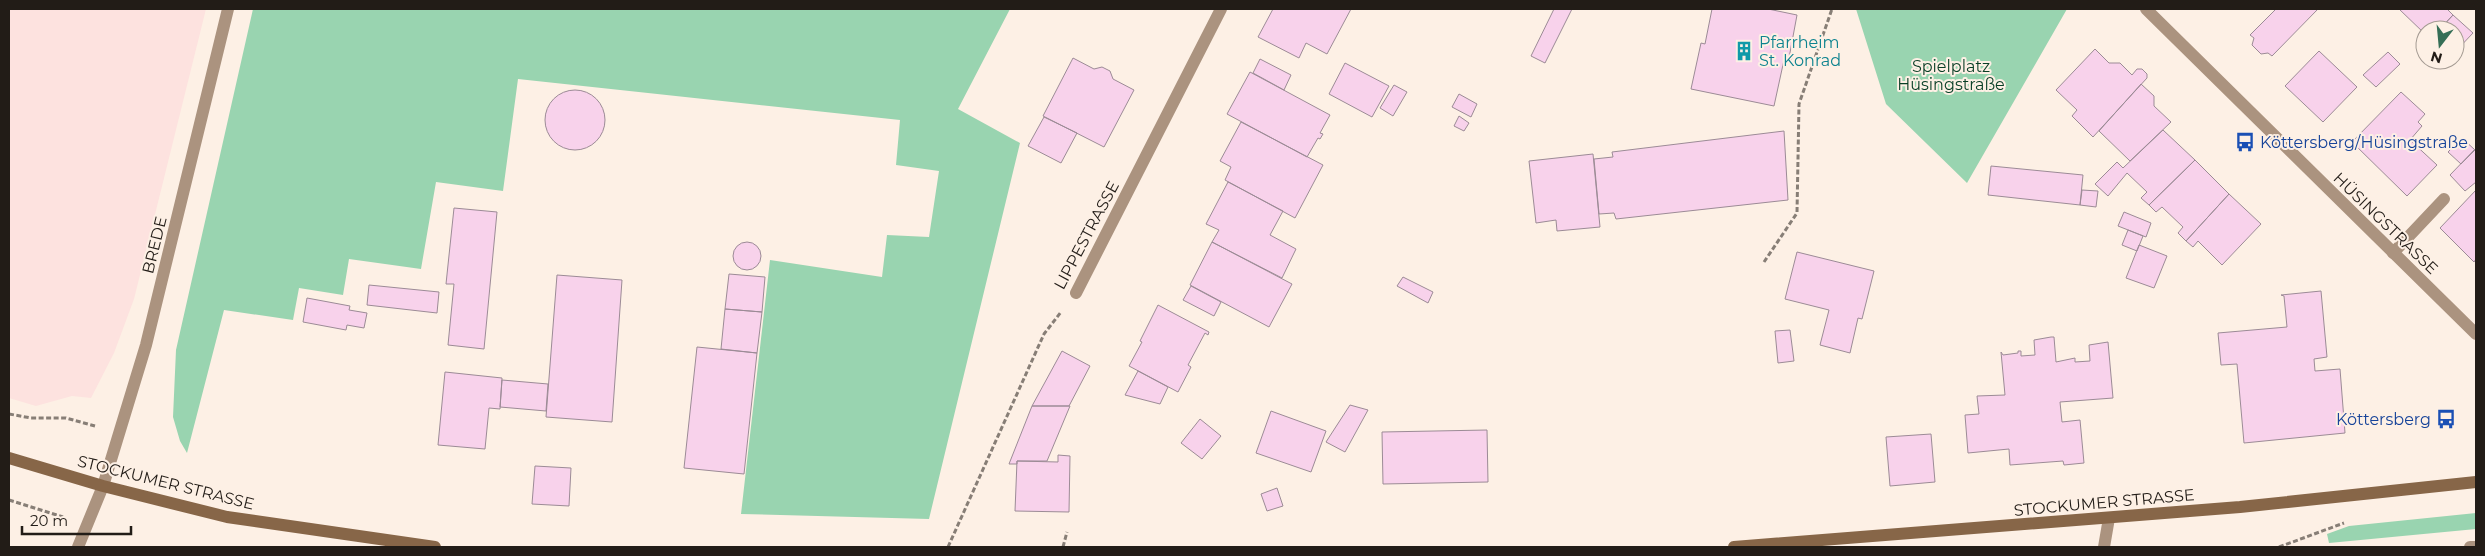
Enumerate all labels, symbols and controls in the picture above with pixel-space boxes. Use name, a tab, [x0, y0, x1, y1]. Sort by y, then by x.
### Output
north arrow	[2415, 20, 2465, 70]
place label: Pfarrheim St. Konrad	[1759, 33, 1841, 70]
building icon: Pfarrheim St. Konrad	[1733, 40, 1755, 62]
text: N	[2428, 47, 2444, 68]
park label: Spielplatz Hüsingstraße	[1897, 57, 2005, 94]
bus stop icon: Köttersberg/Hüsingstraße	[2234, 131, 2256, 153]
place label: Köttersberg/Hüsingstraße	[2260, 133, 2468, 152]
street label: HÜSINGSTRASSE	[2329, 168, 2443, 278]
street label: LIPPESTRASSE	[1050, 178, 1123, 293]
street label: BREDE	[138, 215, 171, 276]
bus stop icon: Köttersberg	[2435, 408, 2457, 430]
place label: Köttersberg	[2336, 410, 2431, 429]
street label: STOCKUMER STRASSE	[76, 451, 256, 514]
street label: STOCKUMER STRASSE	[2013, 485, 2195, 520]
scale bar	[22, 504, 131, 536]
text: 20 m	[30, 511, 68, 530]

